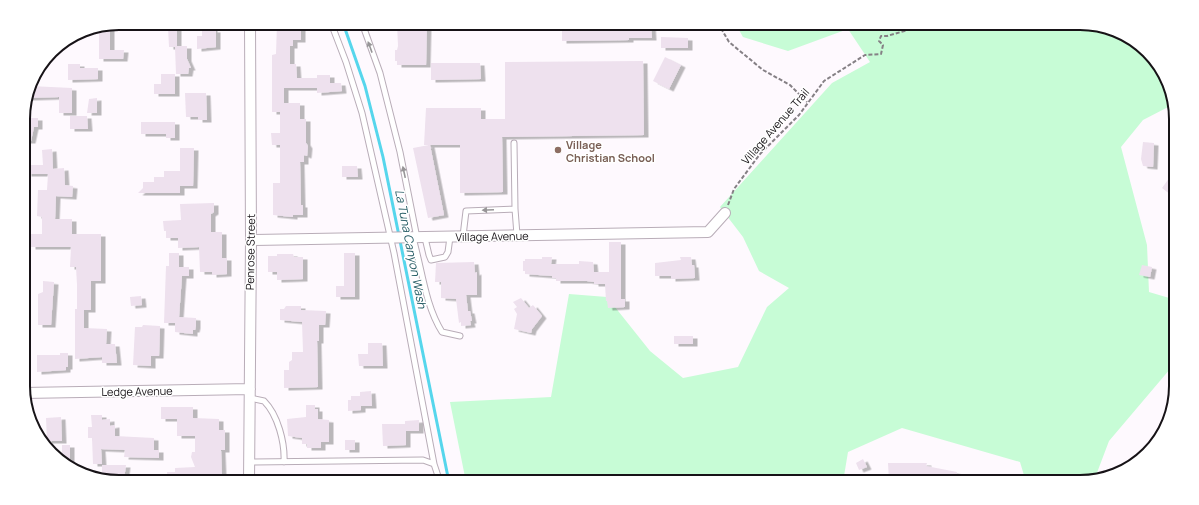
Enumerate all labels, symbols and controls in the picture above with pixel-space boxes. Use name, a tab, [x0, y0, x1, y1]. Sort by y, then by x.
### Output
one-way arrow	[367, 40, 373, 52]
street label: Village Avenue Trail	[738, 85, 812, 167]
place label: Village Christian School	[566, 137, 655, 165]
marker: Village Christian School	[553, 145, 563, 155]
one-way arrow	[401, 166, 407, 178]
water label: La Tuna Canyon Wash	[391, 188, 431, 311]
one-way arrow	[482, 207, 494, 214]
street label: Penrose Street	[242, 214, 258, 290]
street label: Village Avenue	[455, 228, 529, 244]
street label: Ledge Avenue	[101, 383, 173, 399]

